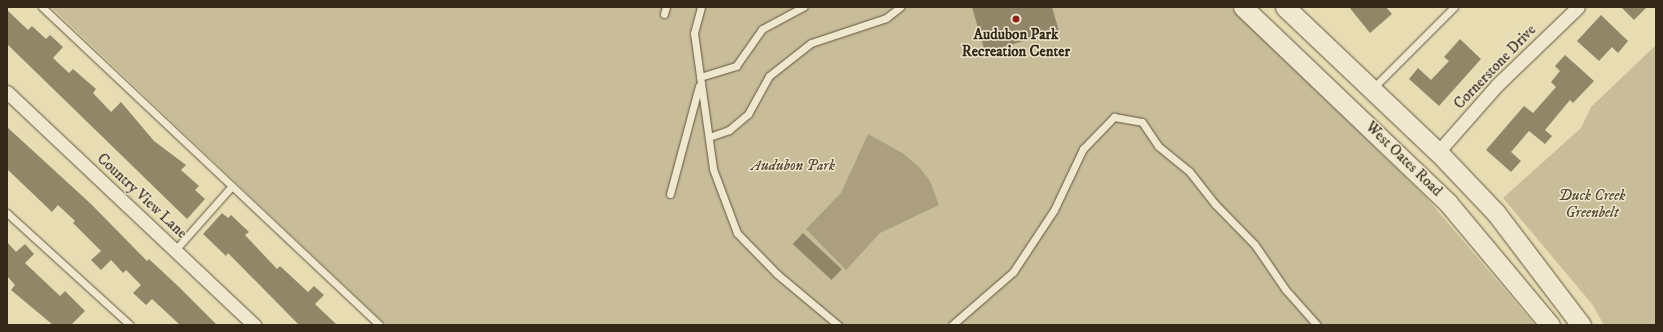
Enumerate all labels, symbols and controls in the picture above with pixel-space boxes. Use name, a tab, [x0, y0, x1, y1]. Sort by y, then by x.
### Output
marker: Audubon Park Recreation Center	[1011, 14, 1021, 24]
street label: Cornerstone Drive	[1450, 21, 1540, 113]
place label: Audubon Park Recreation Center	[962, 25, 1070, 60]
street label: West Oates Road	[1362, 118, 1446, 200]
street label: Country View Lane	[93, 150, 191, 242]
park label: Audubon Park	[751, 157, 835, 175]
park label: Duck Creek Greenbelt	[1558, 186, 1626, 221]

